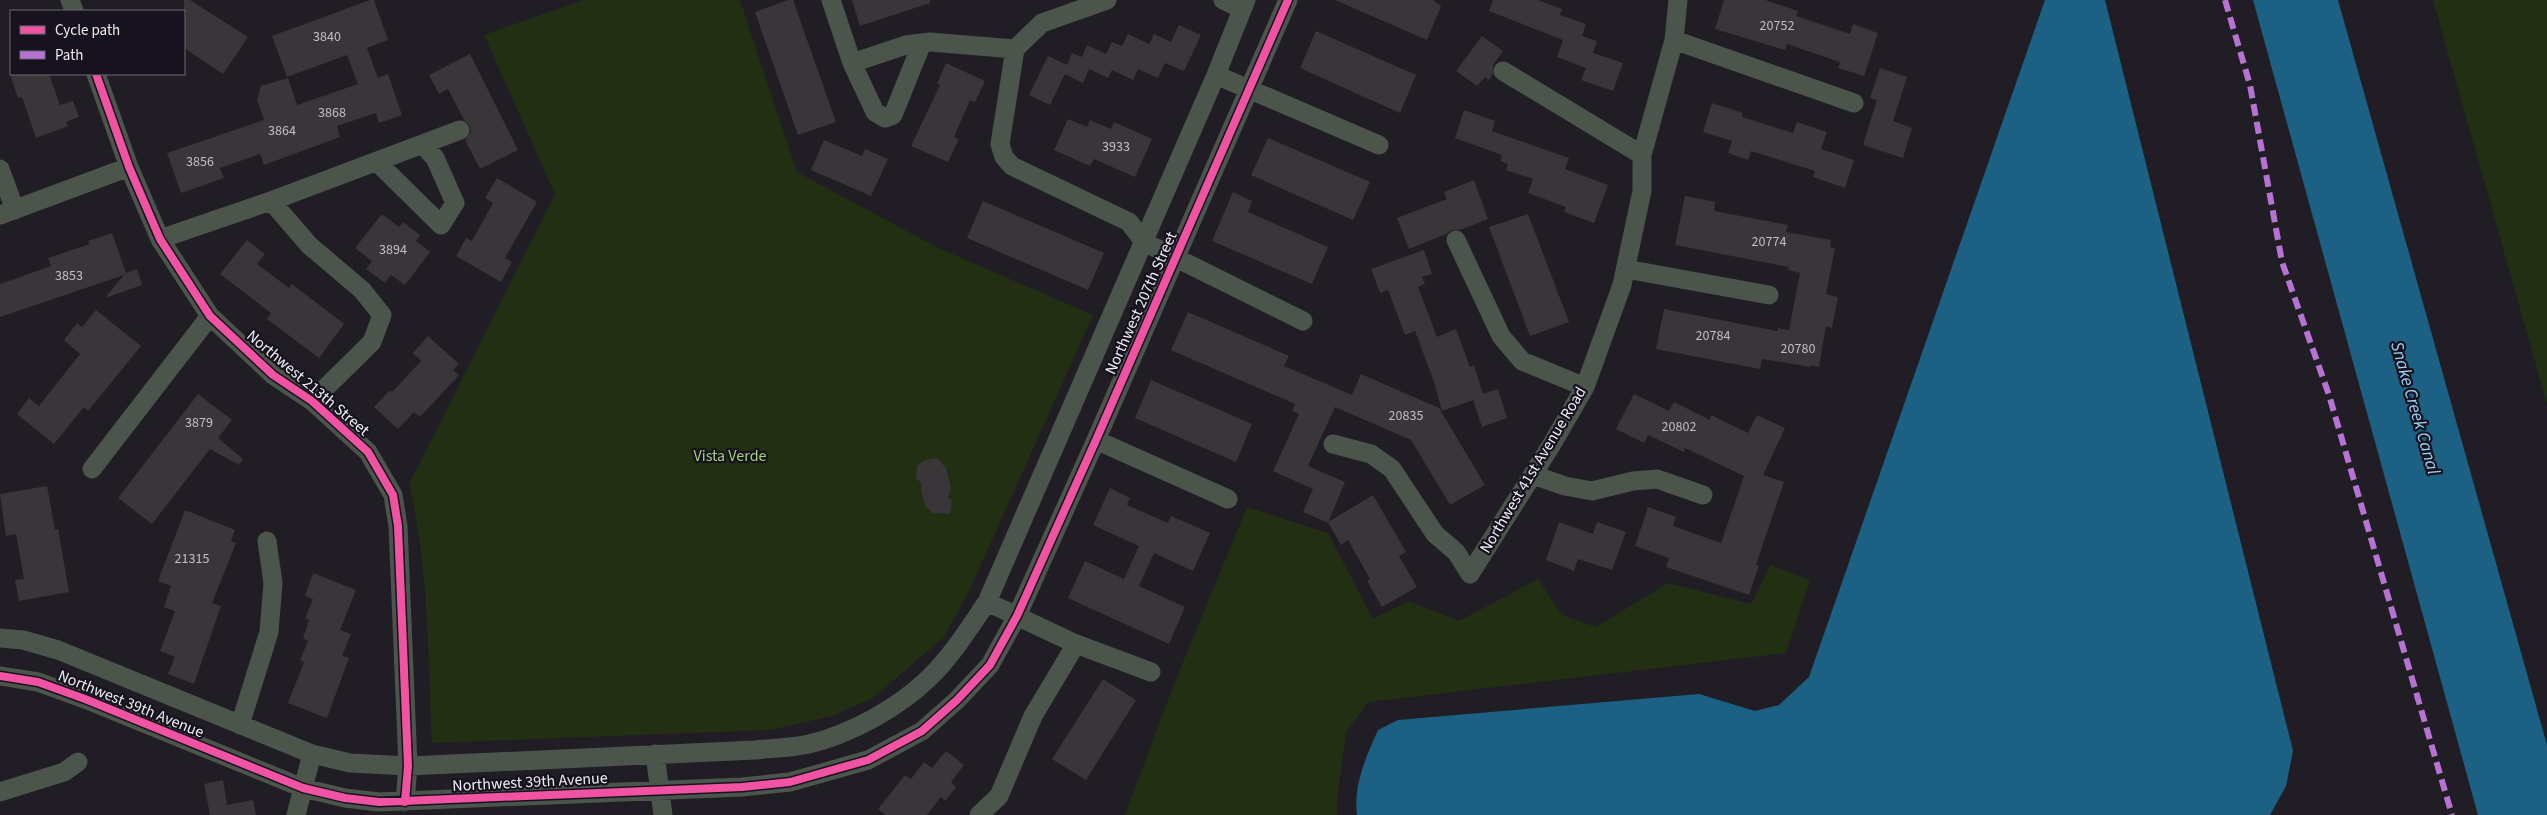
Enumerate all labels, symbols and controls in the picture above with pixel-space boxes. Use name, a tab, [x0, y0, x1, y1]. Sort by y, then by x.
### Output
legend	[10, 10, 185, 75]
house number: 20752	[1760, 16, 1794, 36]
text: Cycle path	[55, 20, 120, 41]
house number: 3840	[313, 27, 341, 47]
text: Path	[55, 45, 83, 66]
house number: 3868	[318, 103, 346, 123]
house number: 3864	[268, 121, 296, 141]
house number: 3933	[1102, 137, 1130, 157]
house number: 3856	[186, 152, 214, 172]
street label: Northwest 207th Street	[1100, 228, 1183, 378]
house number: 20774	[1752, 232, 1786, 252]
house number: 3894	[379, 240, 407, 260]
house number: 3853	[55, 266, 83, 286]
street label: Northwest 213th Street	[242, 325, 375, 441]
house number: 20784	[1696, 326, 1730, 346]
house number: 20780	[1781, 339, 1815, 359]
water label: Snake Creek Canal	[2384, 339, 2446, 478]
street label: Northwest 41st Avenue Road	[1474, 383, 1592, 557]
house number: 20835	[1389, 406, 1423, 426]
house number: 3879	[185, 413, 213, 433]
house number: 20802	[1662, 417, 1696, 437]
park label: Vista Verde	[693, 445, 767, 467]
house number: 21315	[175, 549, 209, 569]
street label: Northwest 39th Avenue	[55, 665, 207, 743]
street label: Northwest 39th Avenue	[452, 767, 608, 797]

